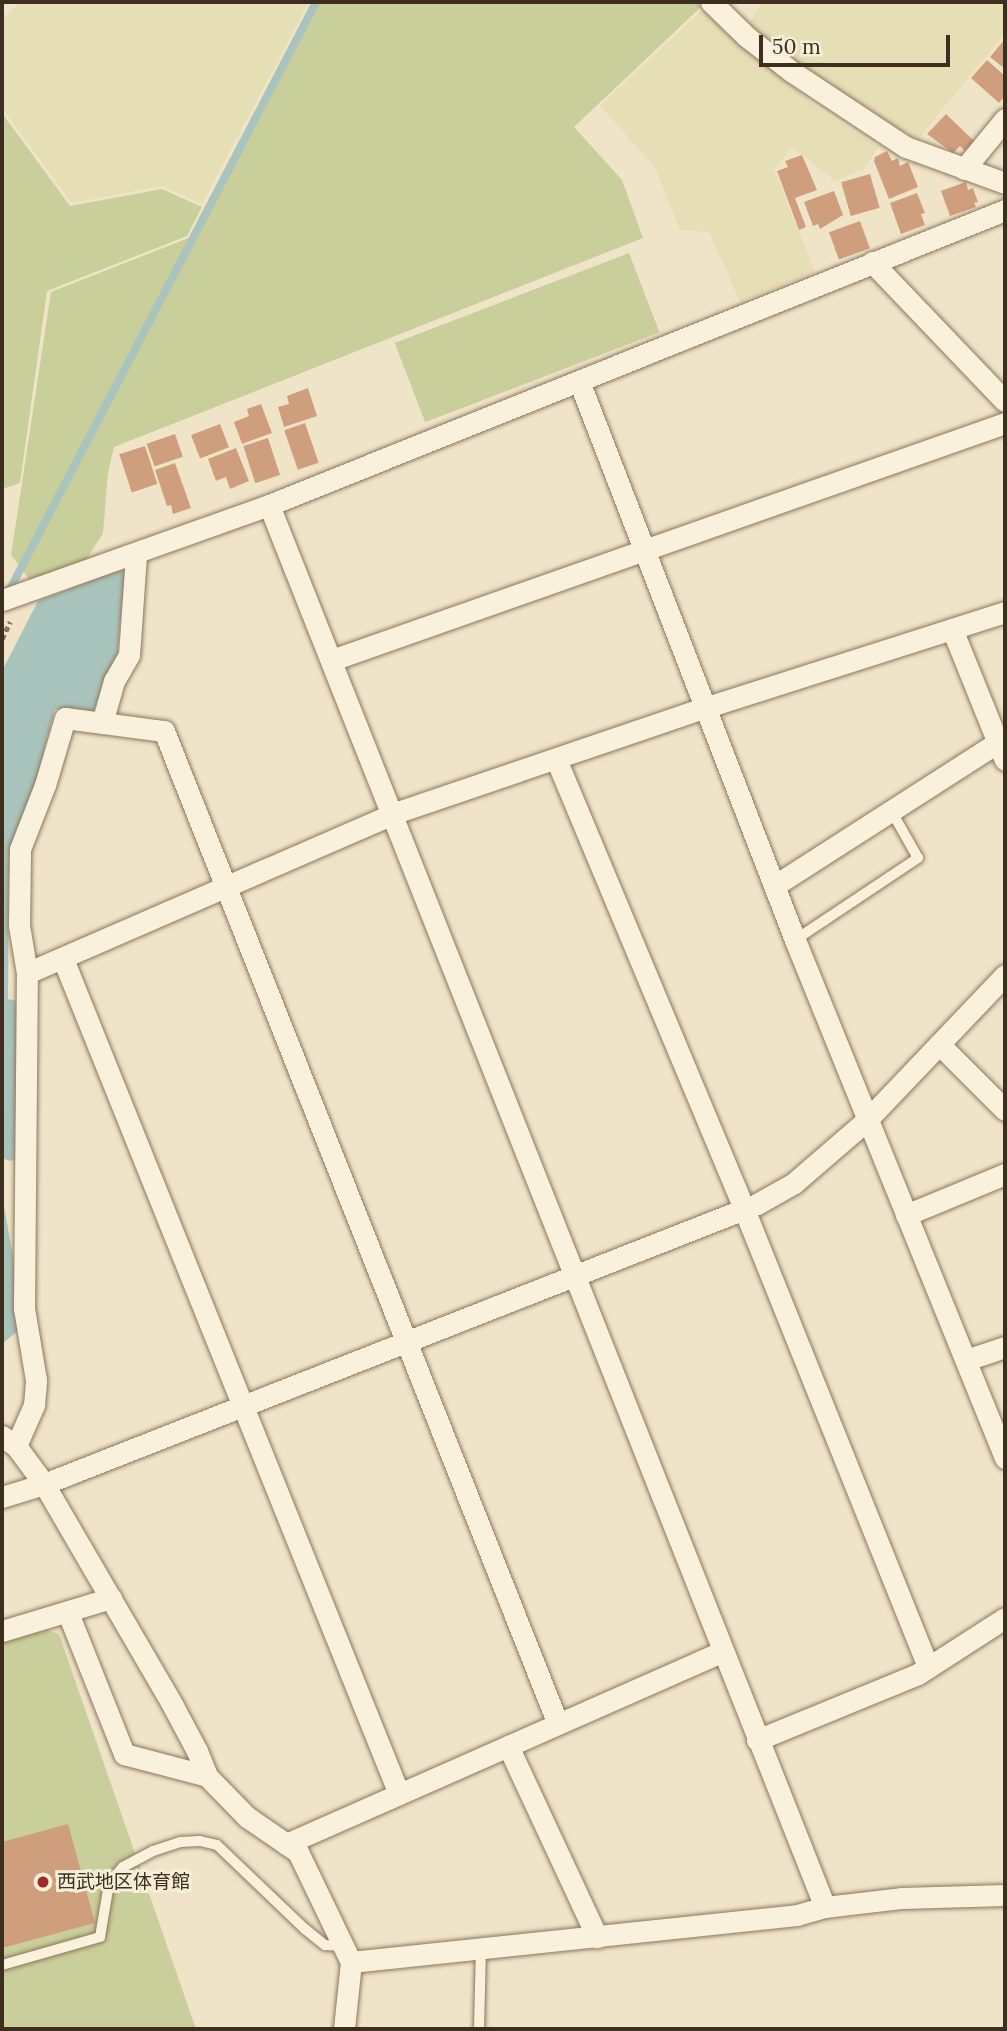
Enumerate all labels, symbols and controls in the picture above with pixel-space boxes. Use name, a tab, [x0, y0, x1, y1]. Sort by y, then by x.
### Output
scale bar	[762, 21, 953, 65]
text: 50 m	[772, 33, 821, 60]
place label: 西武地区体育館	[57, 1871, 190, 1893]
marker: 西武地区体育館	[35, 1874, 51, 1890]

